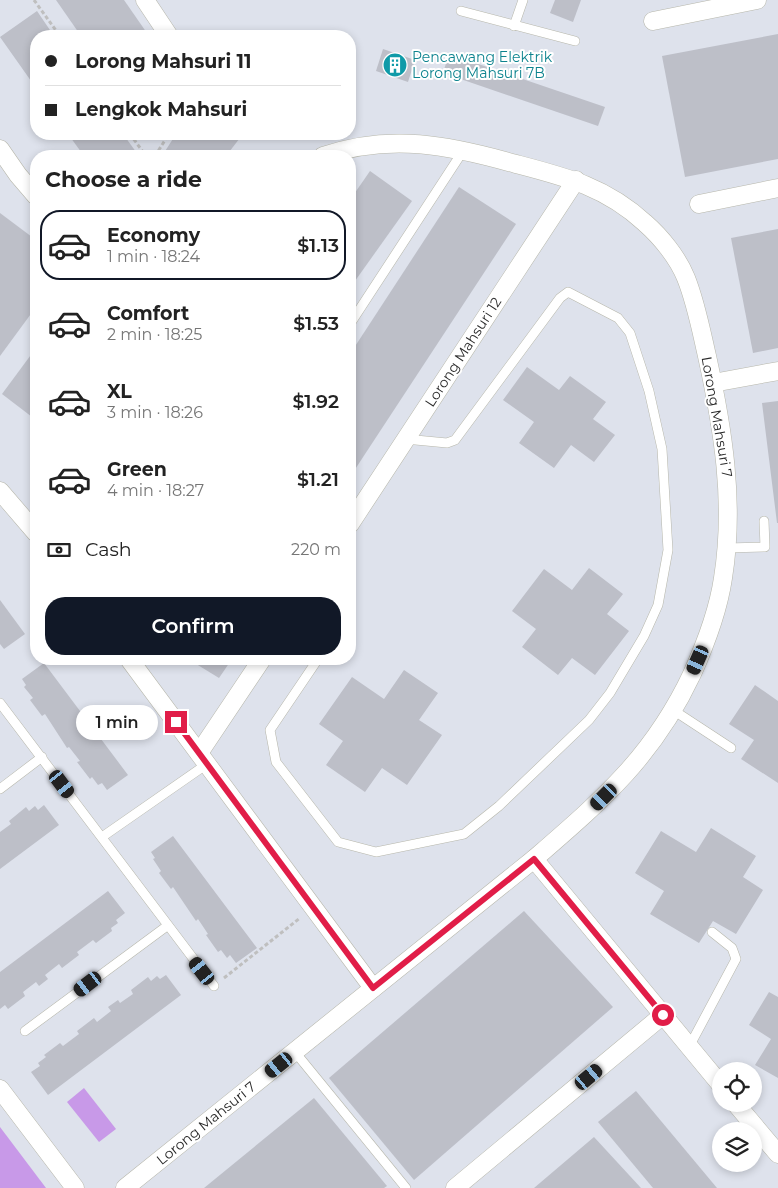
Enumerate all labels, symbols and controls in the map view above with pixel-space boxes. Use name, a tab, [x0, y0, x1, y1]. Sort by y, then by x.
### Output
place label: Pencawang Elektrik Lorong Mahsuri 7B	[412, 48, 553, 82]
text: Lorong Mahsuri 11	[75, 50, 251, 73]
building icon: Pencawang Elektrik Lorong Mahsuri 7B	[382, 52, 408, 78]
text: Lengkok Mahsuri	[75, 98, 247, 121]
text: Choose a ride	[45, 166, 202, 193]
icon: car	[47, 223, 92, 268]
text: Economy	[107, 224, 200, 247]
text: $1.13	[297, 234, 339, 257]
text: 1 min · 18:24	[107, 247, 200, 266]
street label: Lorong Mahsuri 12	[421, 294, 505, 410]
icon: car	[47, 301, 92, 346]
text: Comfort	[107, 302, 189, 325]
text: $1.53	[293, 312, 339, 335]
text: 2 min · 18:25	[107, 325, 202, 344]
street label: Lorong Mahsuri 7	[698, 355, 736, 479]
icon: car	[47, 379, 92, 424]
text: XL	[107, 380, 132, 403]
text: $1.92	[292, 390, 339, 413]
text: 3 min · 18:26	[107, 403, 203, 422]
icon: car	[47, 457, 92, 502]
text: Green	[107, 458, 167, 481]
text: $1.21	[297, 468, 339, 491]
text: 4 min · 18:27	[107, 481, 204, 500]
icon: cash	[45, 536, 73, 564]
text: Cash	[85, 538, 132, 561]
text: 220 m	[291, 540, 341, 559]
button: Confirm	[45, 597, 341, 655]
car	[685, 643, 710, 677]
callout: 1 min	[76, 704, 158, 740]
route end	[165, 711, 187, 733]
text: 1 min	[96, 713, 138, 732]
car	[46, 768, 77, 800]
car	[588, 781, 619, 813]
car	[186, 955, 217, 987]
car	[71, 969, 104, 999]
route start	[652, 1004, 674, 1026]
car	[262, 1050, 295, 1080]
car	[572, 1062, 605, 1092]
map controls	[712, 1062, 762, 1172]
button: locate	[712, 1062, 762, 1112]
street label: Lorong Mahsuri 7	[153, 1077, 259, 1169]
button: layers	[712, 1122, 762, 1172]

